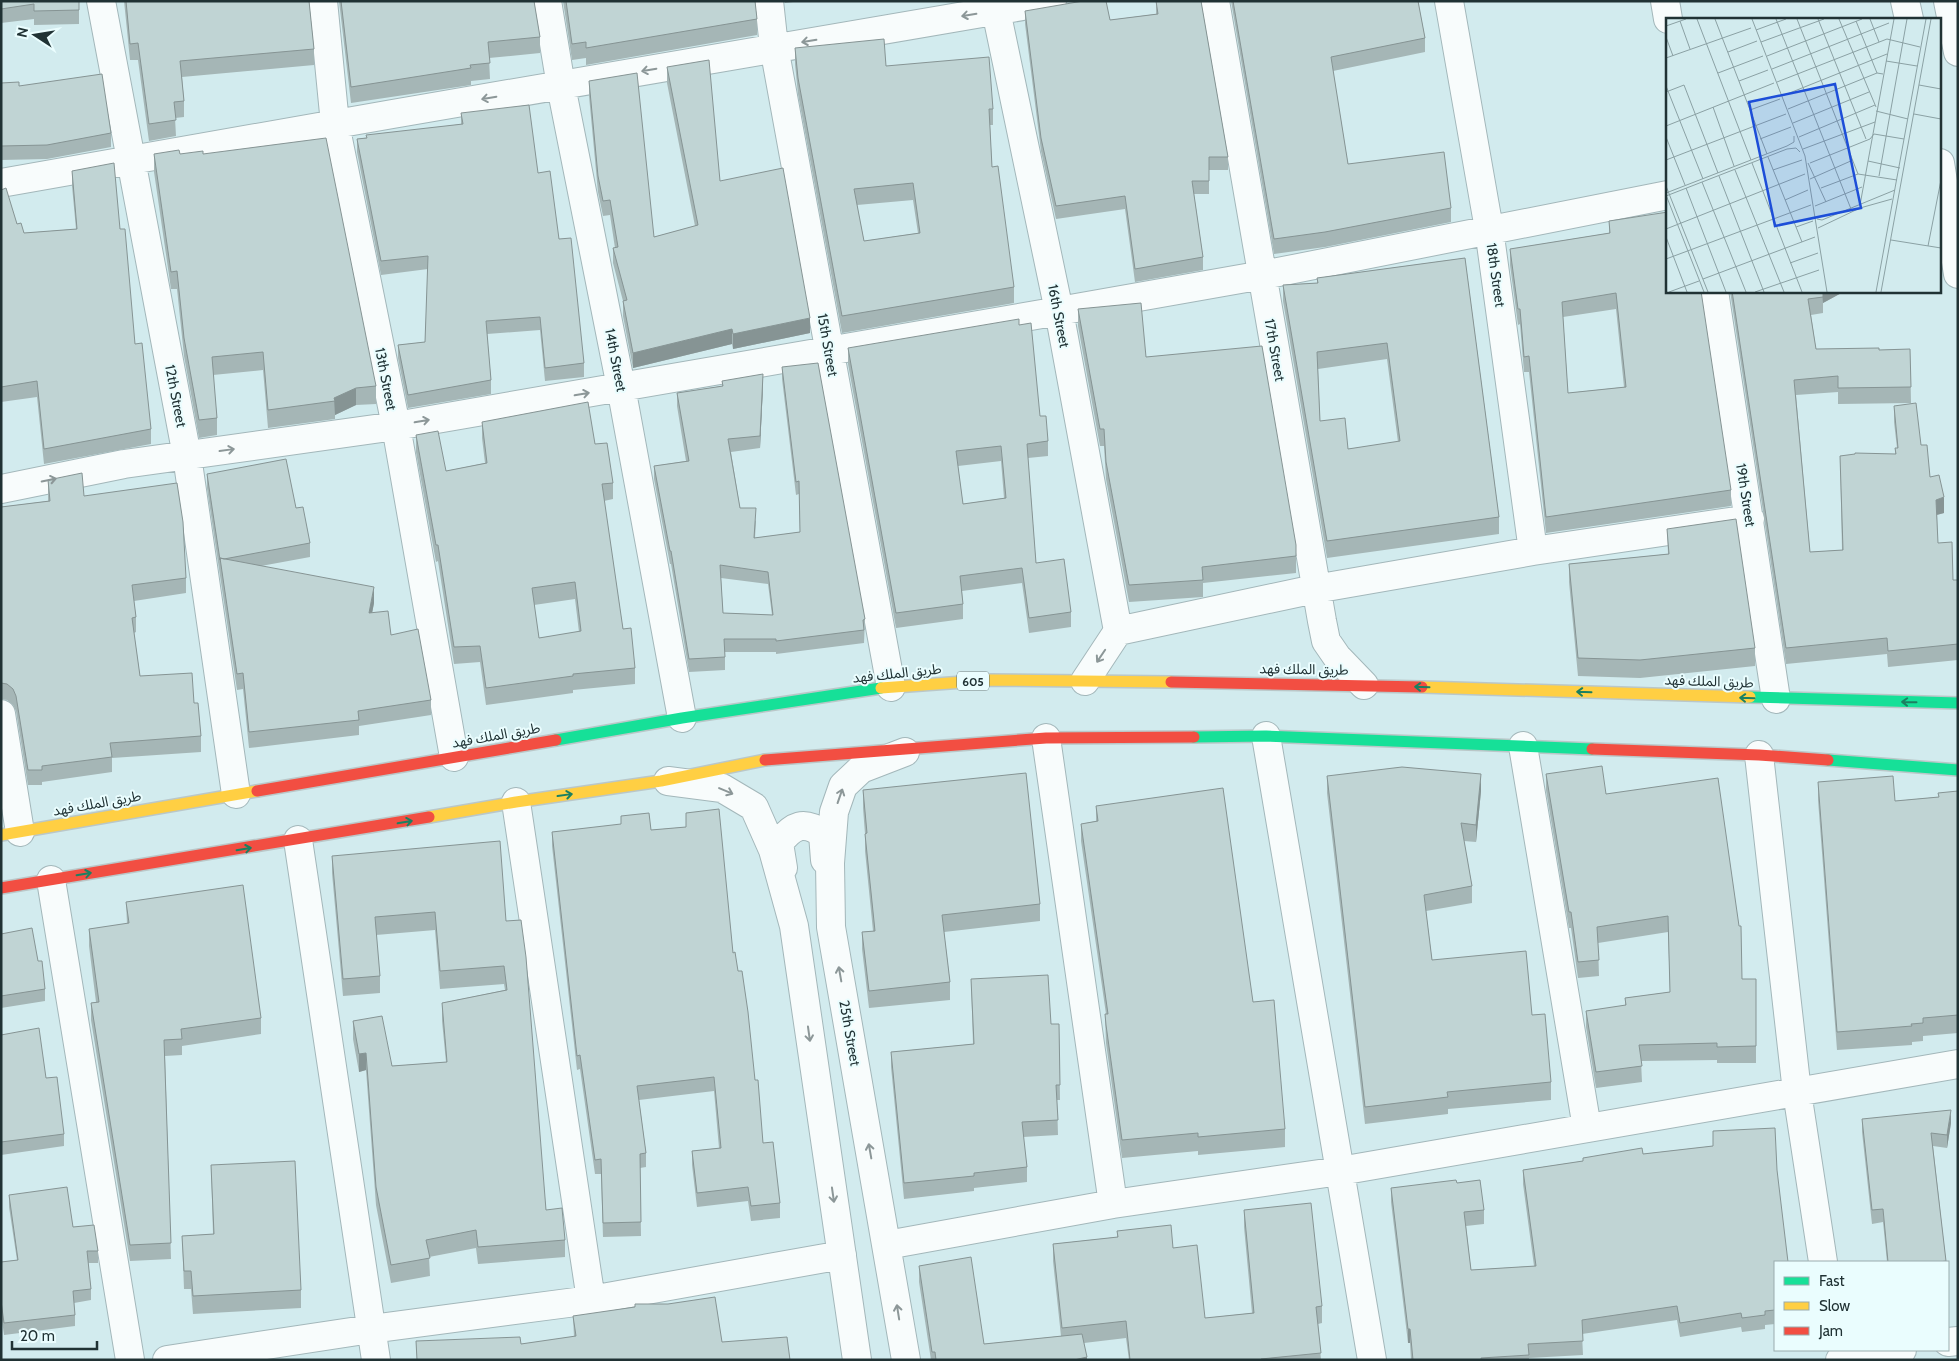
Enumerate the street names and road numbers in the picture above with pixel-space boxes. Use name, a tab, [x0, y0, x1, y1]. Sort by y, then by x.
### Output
street label: 18th Street	[1483, 242, 1509, 308]
street label: 16th Street	[1044, 283, 1074, 349]
street label: 15th Street	[814, 312, 842, 378]
street label: 17th Street	[1261, 317, 1289, 383]
street label: 14th Street	[601, 327, 631, 393]
street label: 13th Street	[371, 346, 401, 412]
street label: 12th Street	[161, 363, 191, 429]
street label: 19th Street	[1732, 462, 1760, 528]
street label: طريق الملك فهد	[852, 659, 942, 688]
street label: طريق الملك فهد	[1259, 659, 1349, 680]
street label: طريق الملك فهد	[1664, 670, 1754, 693]
road number: 605	[957, 671, 989, 690]
street label: طريق الملك فهد	[450, 718, 542, 753]
street label: طريق الملك فهد	[51, 786, 143, 821]
street label: 25th Street	[835, 999, 865, 1068]

